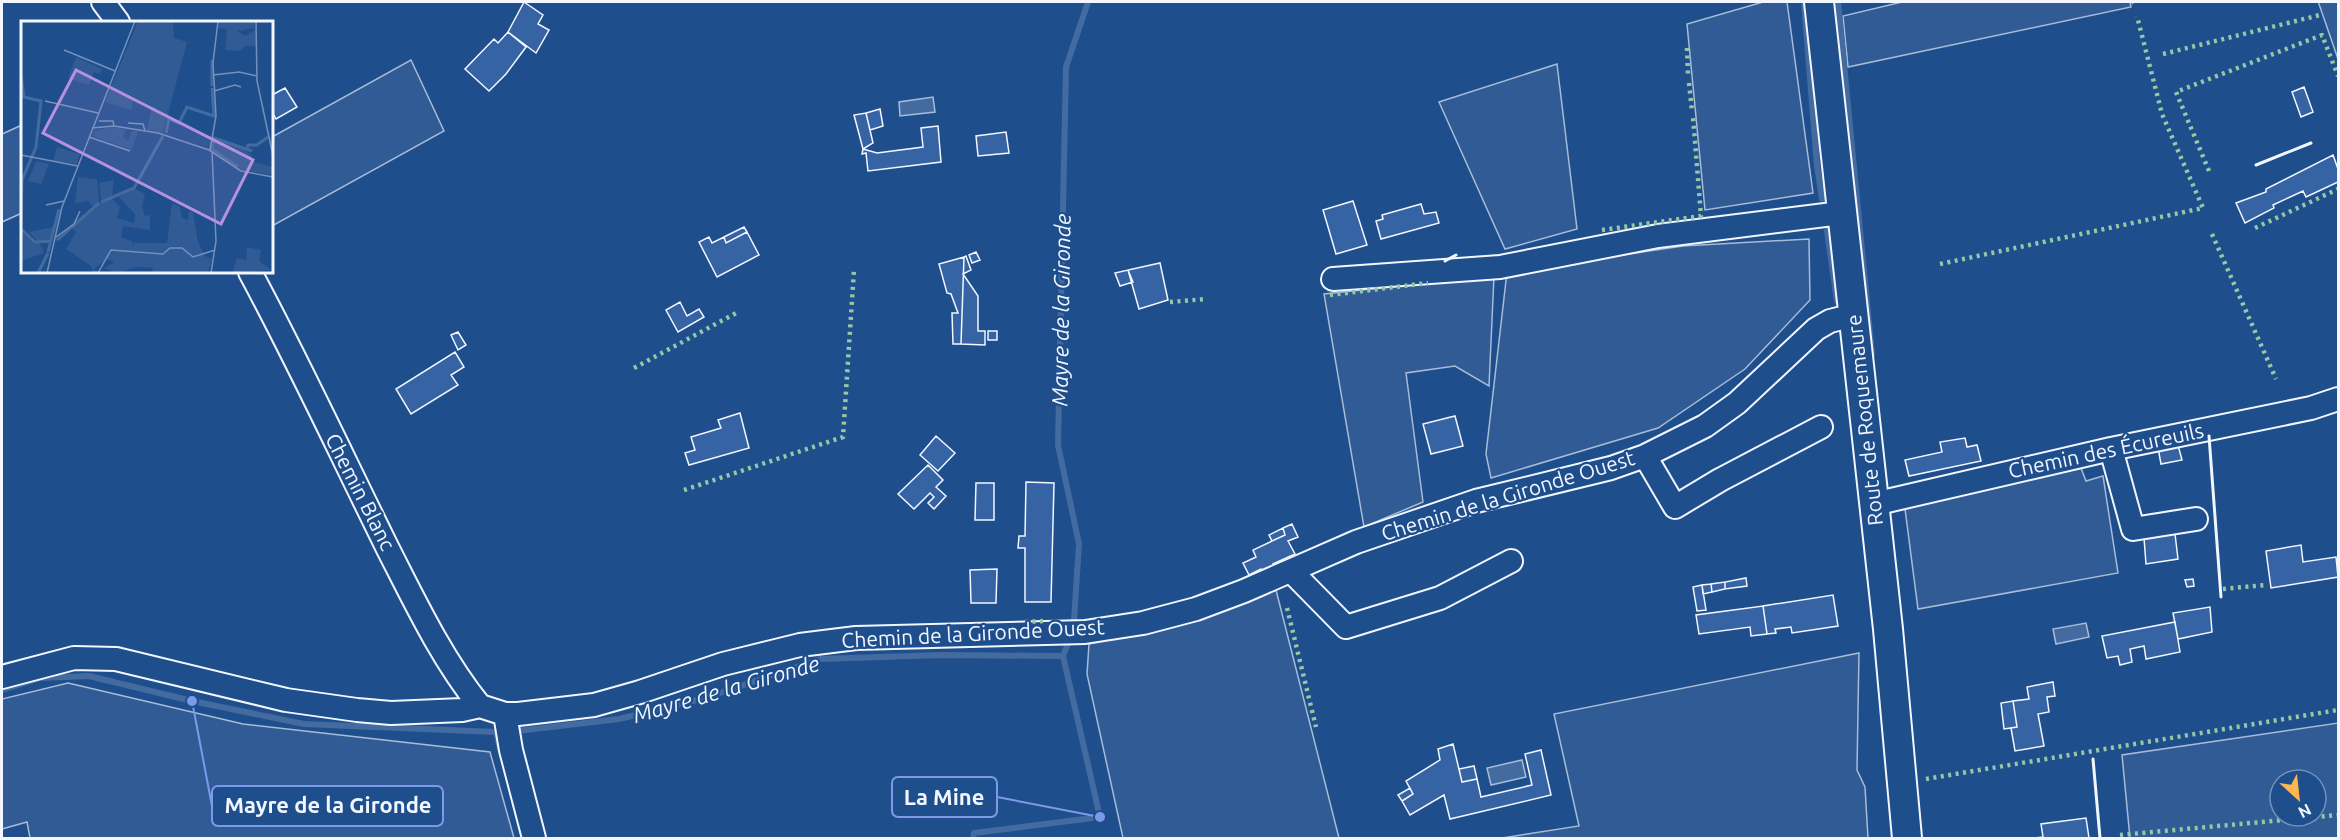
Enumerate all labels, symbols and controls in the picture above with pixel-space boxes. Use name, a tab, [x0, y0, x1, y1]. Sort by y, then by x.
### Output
inset map	[21, 21, 273, 273]
water label: Mayre de la Gironde	[1046, 213, 1075, 407]
street label: Route de Roquemaure	[1841, 313, 1887, 527]
street label: Chemin des Écureuils	[2006, 418, 2206, 482]
street label: Chemin Blanc	[321, 429, 401, 554]
street label: Chemin de la Gironde Ouest	[1378, 445, 1637, 545]
street label: Chemin de la Gironde Ouest	[841, 614, 1105, 652]
water label: Mayre de la Gironde	[630, 650, 822, 727]
north arrow	[2268, 768, 2328, 828]
callout: La Mine	[892, 777, 997, 817]
text: La Mine	[904, 784, 984, 809]
callout: Mayre de la Gironde	[212, 786, 443, 826]
text: Mayre de la Gironde	[224, 792, 432, 817]
text: N	[2295, 801, 2314, 822]

